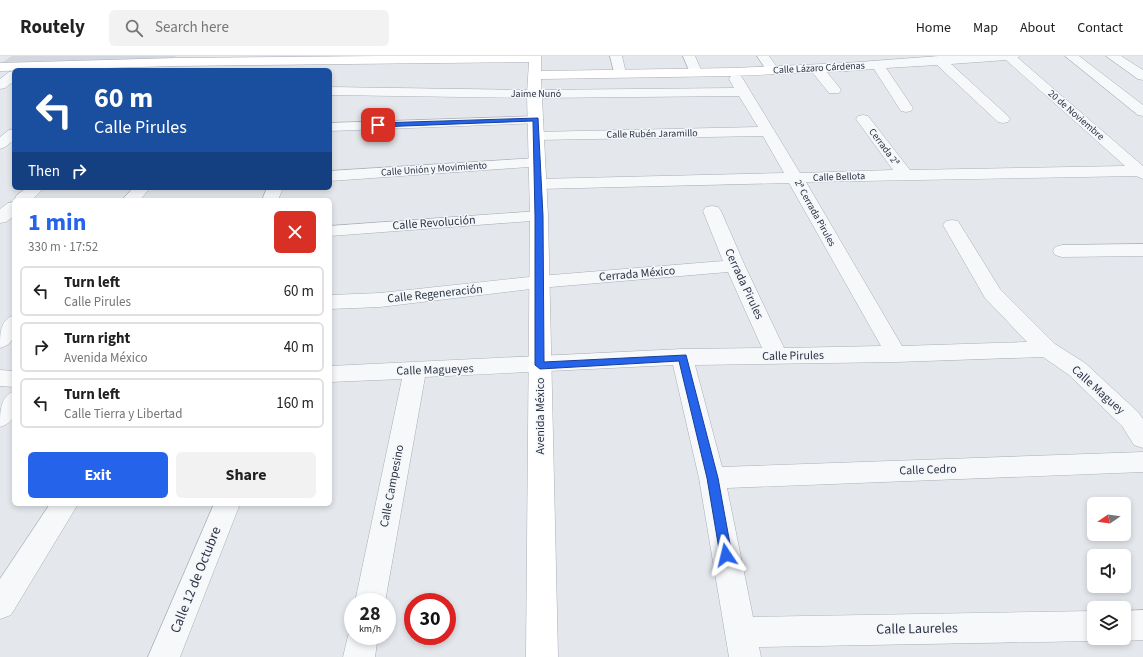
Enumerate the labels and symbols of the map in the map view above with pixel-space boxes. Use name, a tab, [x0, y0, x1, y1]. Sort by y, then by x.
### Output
street label: Calle Lázaro Cárdenas	[773, 59, 865, 77]
street label: Jaime Nunó	[511, 87, 561, 101]
street label: 20 de Noviembre	[1045, 87, 1107, 143]
pin	[361, 108, 395, 142]
street label: Cerrada 2ª	[865, 125, 903, 169]
street label: Calle Rubén Jaramillo	[606, 126, 698, 142]
street label: Calle Unión y Movimiento	[380, 158, 488, 180]
street label: Calle Bellota	[813, 169, 865, 185]
street label: 2ª Cerrada Pirules	[791, 177, 839, 249]
street label: Calle Revolución	[392, 212, 476, 234]
street label: Cerrada Pirules	[720, 246, 768, 322]
street label: Cerrada México	[598, 262, 676, 286]
street label: Calle Regeneración	[387, 281, 483, 307]
street label: Calle Pirules	[762, 347, 824, 365]
street label: Calle Magueyes	[396, 360, 474, 380]
street label: Calle Maguey	[1068, 361, 1129, 419]
street label: Avenida México	[532, 377, 549, 455]
street label: Calle Campesino	[376, 443, 408, 529]
street label: Calle Cedro	[899, 461, 957, 479]
north arrow	[1087, 497, 1131, 541]
street label: Calle 12 de Octubre	[165, 524, 227, 636]
position arrow	[705, 534, 747, 576]
speed limit sign: 30	[404, 593, 456, 645]
street label: Calle Laureles	[876, 618, 958, 640]

